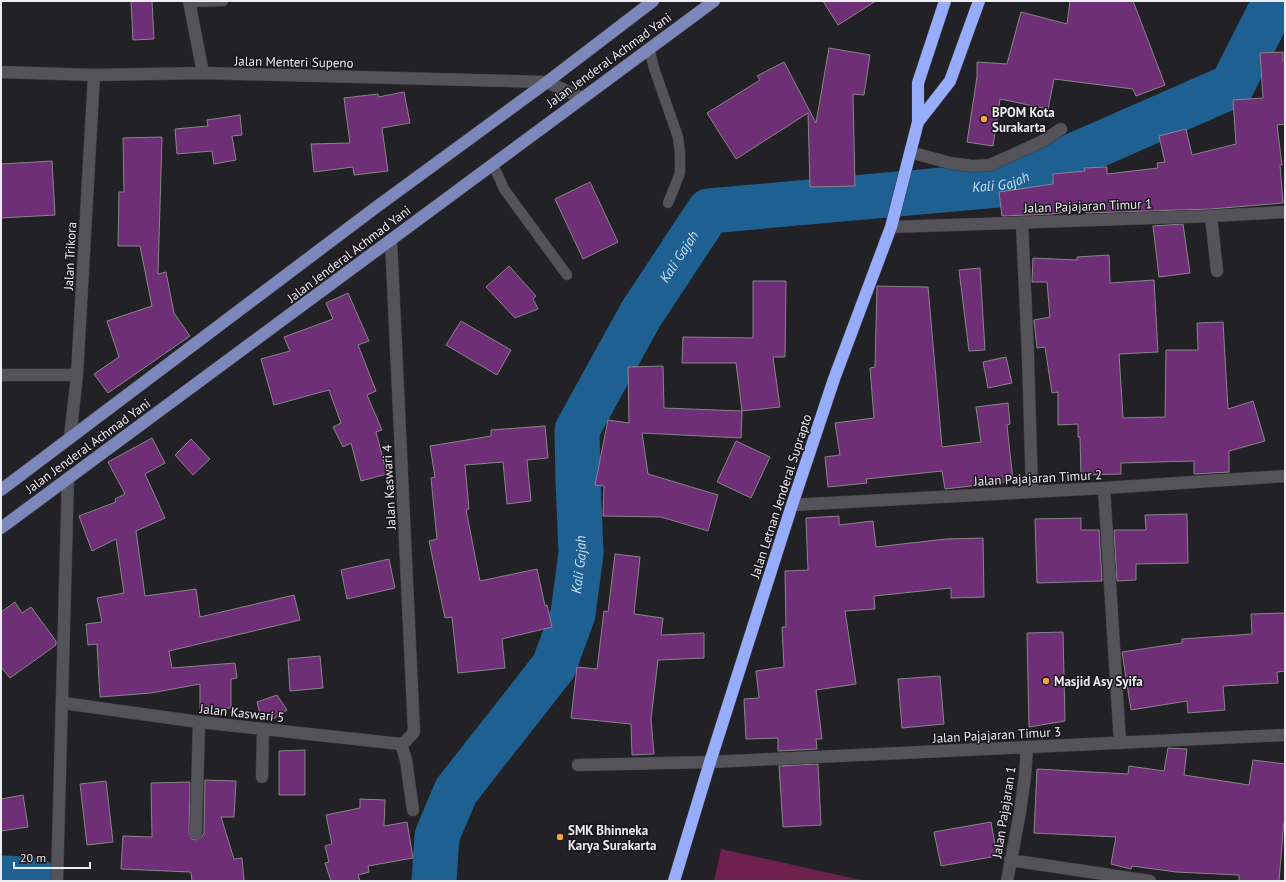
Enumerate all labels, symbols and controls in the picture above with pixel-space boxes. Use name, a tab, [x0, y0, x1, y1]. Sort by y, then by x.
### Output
street label: Jalan Jenderal Achmad Yani	[542, 9, 675, 112]
street label: Jalan Menteri Supeno	[233, 52, 354, 72]
place label: BPOM Kota Surakarta	[992, 104, 1055, 136]
marker: BPOM Kota Surakarta	[979, 114, 989, 124]
water label: Kali Gajah	[971, 167, 1032, 196]
street label: Jalan Pajajaran Timur 1	[1023, 195, 1152, 217]
street label: Jalan Jenderal Achmad Yani	[283, 202, 414, 307]
street label: Jalan Trikora	[60, 221, 80, 292]
water label: Kali Gajah	[655, 227, 702, 286]
street label: Jalan Jenderal Achmad Yani	[21, 395, 154, 498]
street label: Jalan Letnan Jenderal Suprapto	[746, 412, 816, 581]
street label: Jalan Kaswari 4	[378, 444, 400, 531]
street label: Jalan Pajajaran Timur 2	[972, 466, 1103, 490]
water label: Kali Gajah	[567, 535, 590, 595]
place label: Masjid Asy Syifa	[1054, 673, 1143, 690]
marker: Masjid Asy Syifa	[1041, 676, 1051, 686]
street label: Jalan Kaswari 5	[198, 700, 285, 726]
street label: Jalan Pajajaran Timur 3	[931, 723, 1062, 747]
street label: Jalan Pajajaran 1	[988, 765, 1020, 860]
place label: SMK Bhinneka Karya Surakarta	[568, 822, 656, 854]
marker: SMK Bhinneka Karya Surakarta	[555, 832, 565, 842]
scale bar	[14, 844, 90, 870]
text: 20 m	[20, 850, 46, 865]

